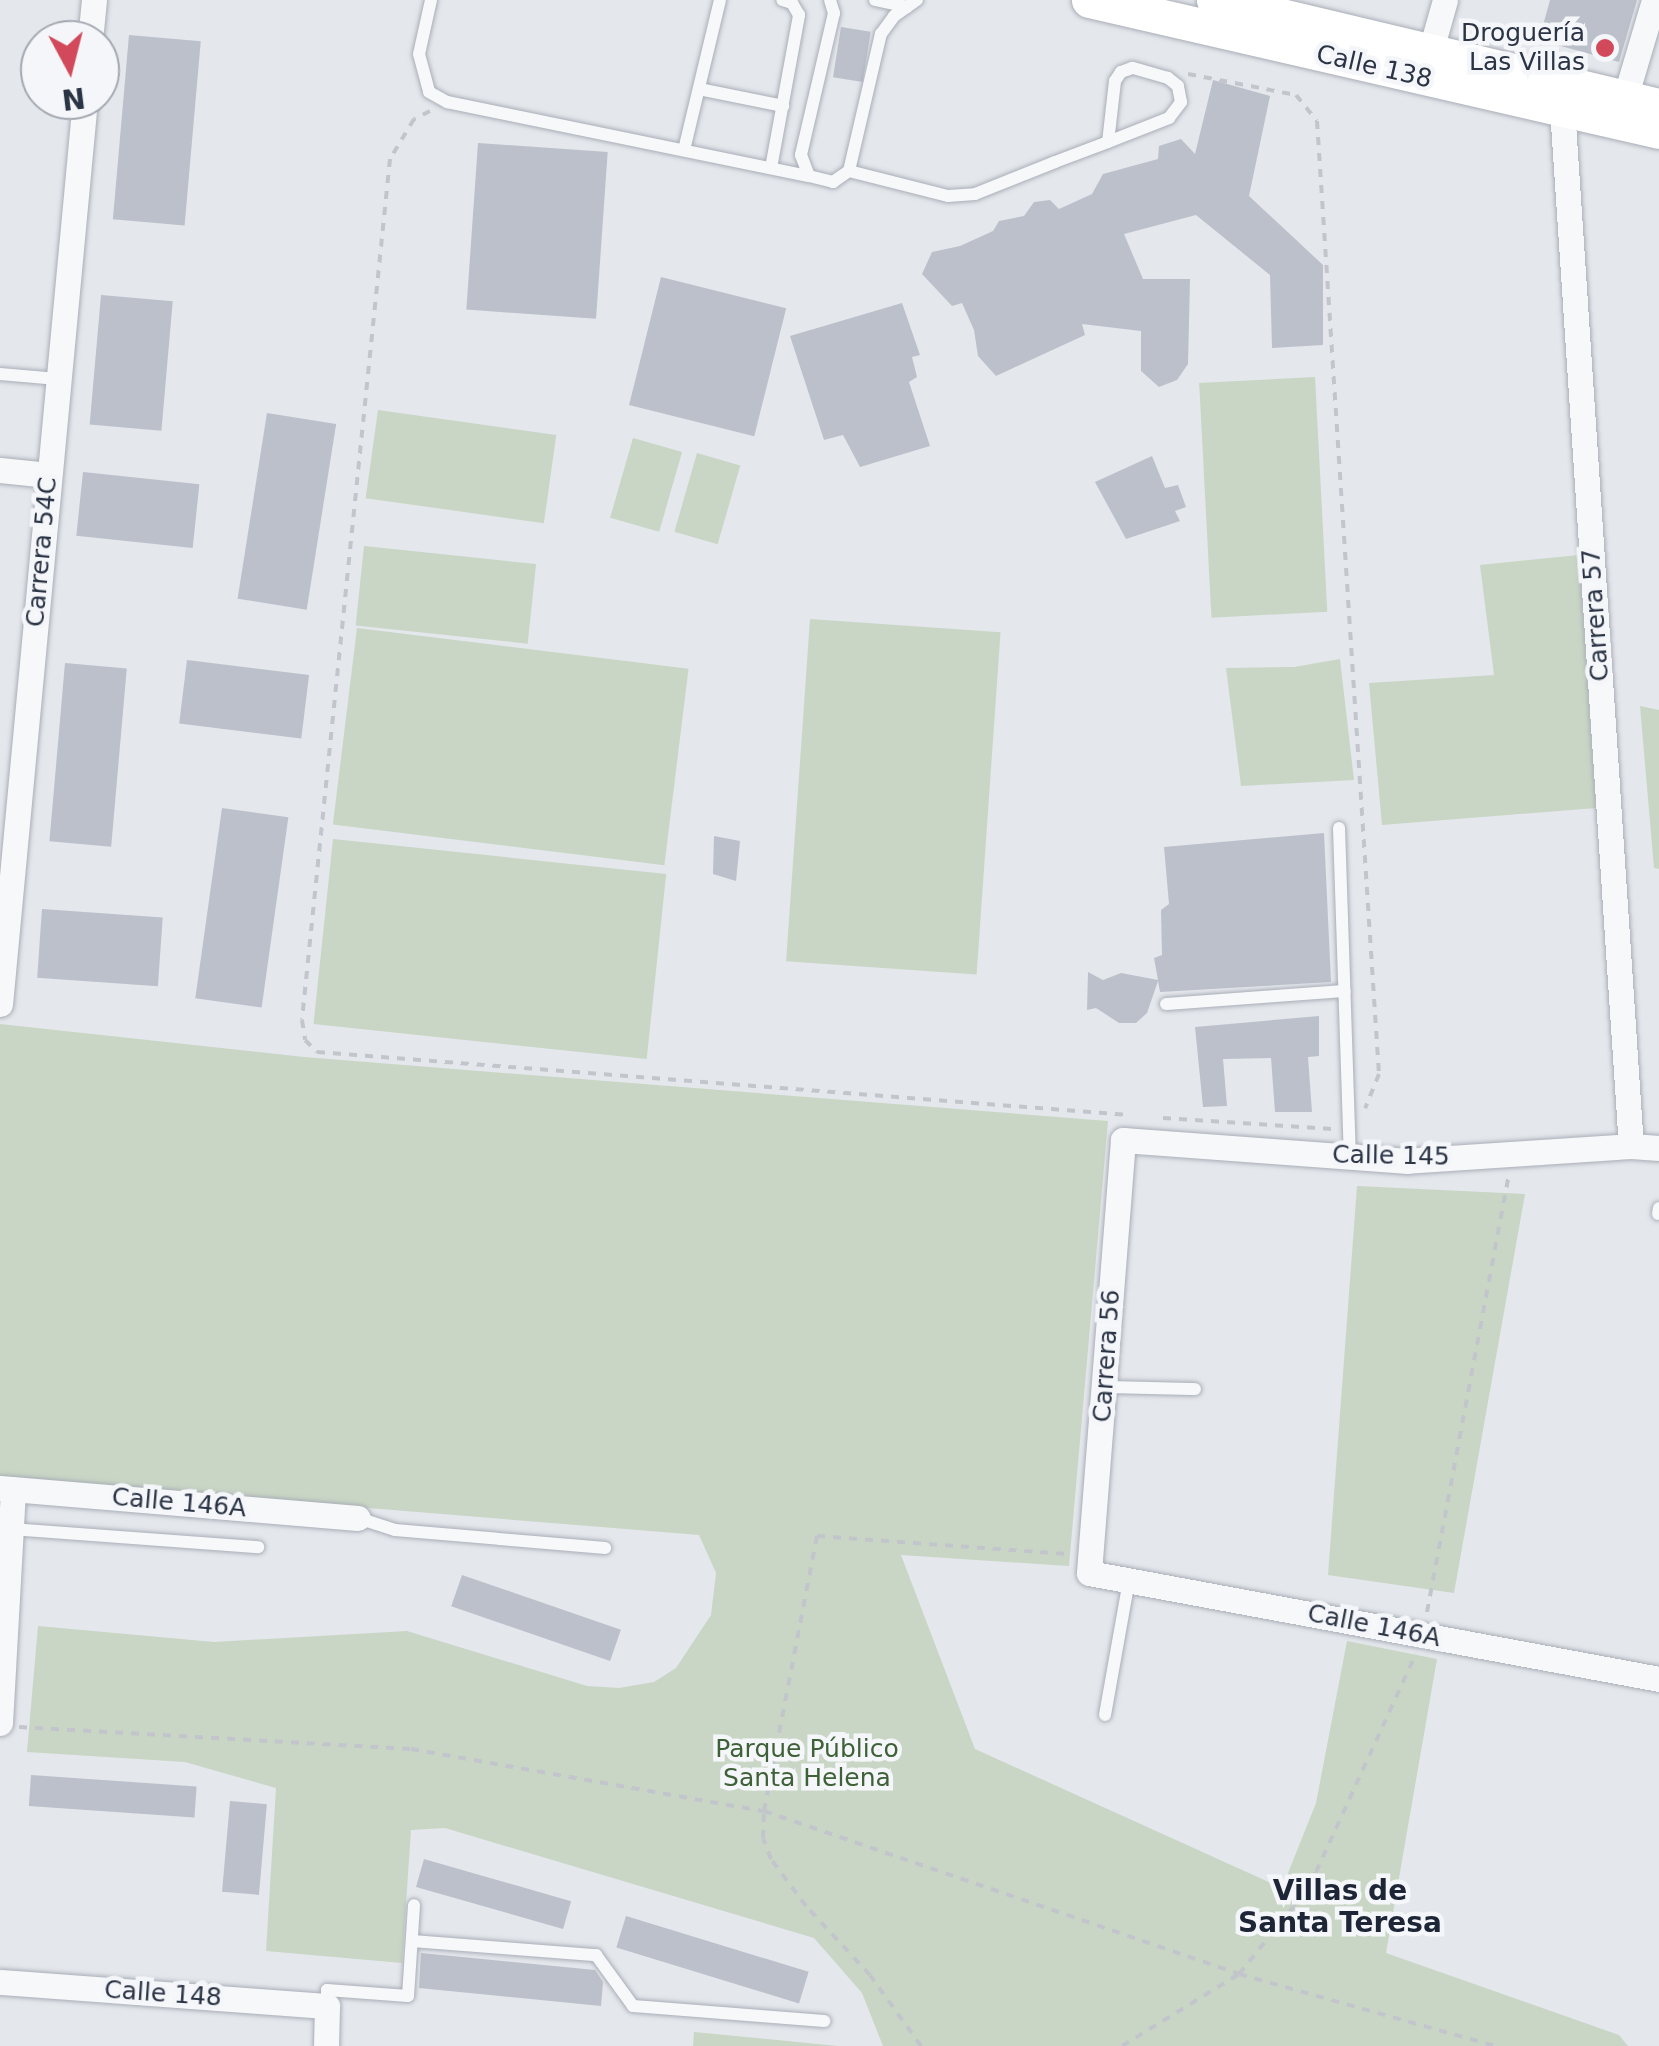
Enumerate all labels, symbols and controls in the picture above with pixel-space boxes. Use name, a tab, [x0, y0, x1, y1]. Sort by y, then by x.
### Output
place label: Droguería Las Villas	[1461, 19, 1585, 78]
north arrow	[20, 20, 120, 120]
marker: Droguería Las Villas	[1594, 37, 1616, 59]
street label: Calle 138	[1313, 39, 1435, 95]
text: N	[60, 80, 87, 116]
street label: Carrera 54C	[20, 476, 64, 628]
street label: Carrera 57	[1576, 548, 1616, 682]
street label: Calle 145	[1332, 1140, 1450, 1172]
street label: Carrera 56	[1087, 1289, 1127, 1423]
street label: Calle 146A	[111, 1482, 247, 1524]
street label: Calle 146A	[1305, 1598, 1443, 1654]
park label: Parque Público Santa Helena	[715, 1735, 899, 1794]
district label: Villas de Santa Teresa	[1238, 1874, 1442, 1940]
street label: Calle 148	[103, 1975, 223, 2013]

